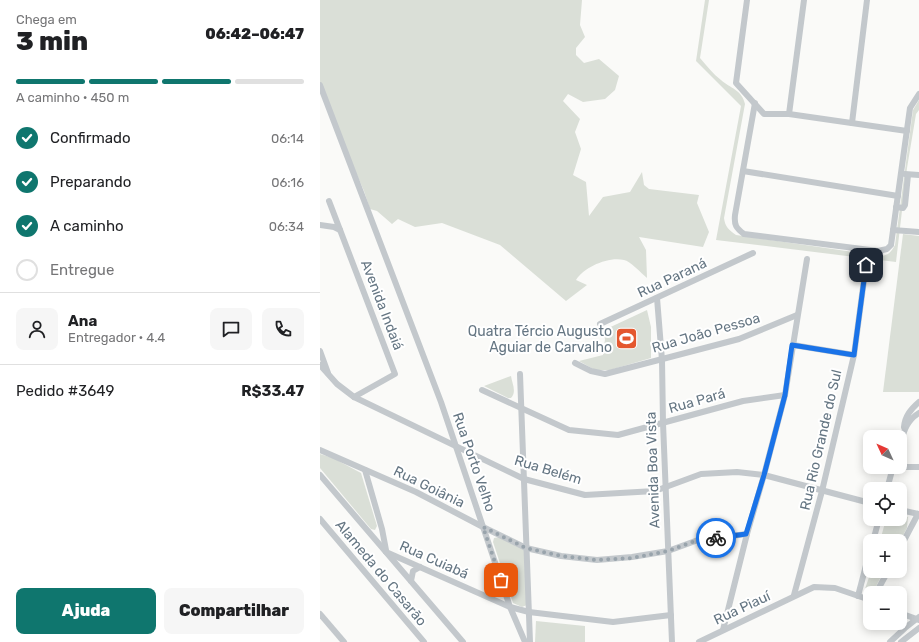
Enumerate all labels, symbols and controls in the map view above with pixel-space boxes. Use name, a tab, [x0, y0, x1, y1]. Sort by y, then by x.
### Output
text: Chega em	[16, 12, 77, 27]
text: 06:42–06:47	[205, 25, 304, 43]
text: 3 min	[16, 26, 88, 57]
text: A caminho · 450 m	[16, 90, 129, 105]
icon: check	[16, 127, 38, 149]
text: Confirmado	[50, 129, 131, 147]
text: 06:14	[271, 131, 304, 146]
icon: check	[16, 171, 38, 193]
text: Preparando	[50, 173, 131, 191]
text: 06:16	[271, 175, 304, 190]
icon: check	[16, 215, 38, 237]
text: A caminho	[50, 217, 124, 235]
text: 06:34	[269, 219, 304, 234]
pin	[849, 248, 883, 282]
icon: home	[855, 254, 877, 276]
street label: Rua Paraná	[635, 255, 709, 301]
street label: Avenida Indaiá	[357, 258, 407, 352]
text: Entregue	[50, 261, 114, 279]
button: person	[16, 308, 58, 350]
button: chat	[210, 308, 252, 350]
button: phone	[262, 308, 304, 350]
street label: Rua João Pessoa	[650, 309, 762, 357]
text: Ana	[68, 312, 97, 330]
place label: Quatra Tércio Augusto Aguiar de Carvalho	[468, 323, 612, 356]
sports icon: Quatra Tércio Augusto Aguiar de Carvalho	[614, 326, 640, 352]
text: Entregador · 4.4	[68, 330, 165, 345]
street label: Rua Rio Grande do Sul	[797, 368, 845, 512]
text: Pedido #3649	[16, 382, 114, 400]
text: R$33.47	[241, 382, 304, 400]
street label: Rua Pará	[667, 385, 727, 417]
street label: Rua Porto Velho	[449, 410, 499, 514]
street label: Avenida Boa Vista	[642, 411, 664, 529]
north arrow	[863, 430, 907, 474]
map controls	[863, 430, 907, 630]
street label: Rua Belém	[512, 452, 584, 488]
street label: Rua Goiânia	[391, 462, 467, 512]
button: locate	[863, 482, 907, 526]
street label: Alameda do Casarão	[332, 517, 430, 629]
courier	[696, 518, 736, 558]
icon: bike	[705, 527, 727, 549]
button: +	[863, 534, 907, 578]
street label: Rua Cuiabá	[397, 537, 471, 583]
pin	[484, 563, 518, 597]
icon: bag	[490, 569, 512, 591]
button: −	[863, 586, 907, 630]
street label: Rua Piauí	[711, 587, 774, 629]
button: Ajuda	[16, 588, 156, 634]
button: Compartilhar	[164, 588, 304, 634]

